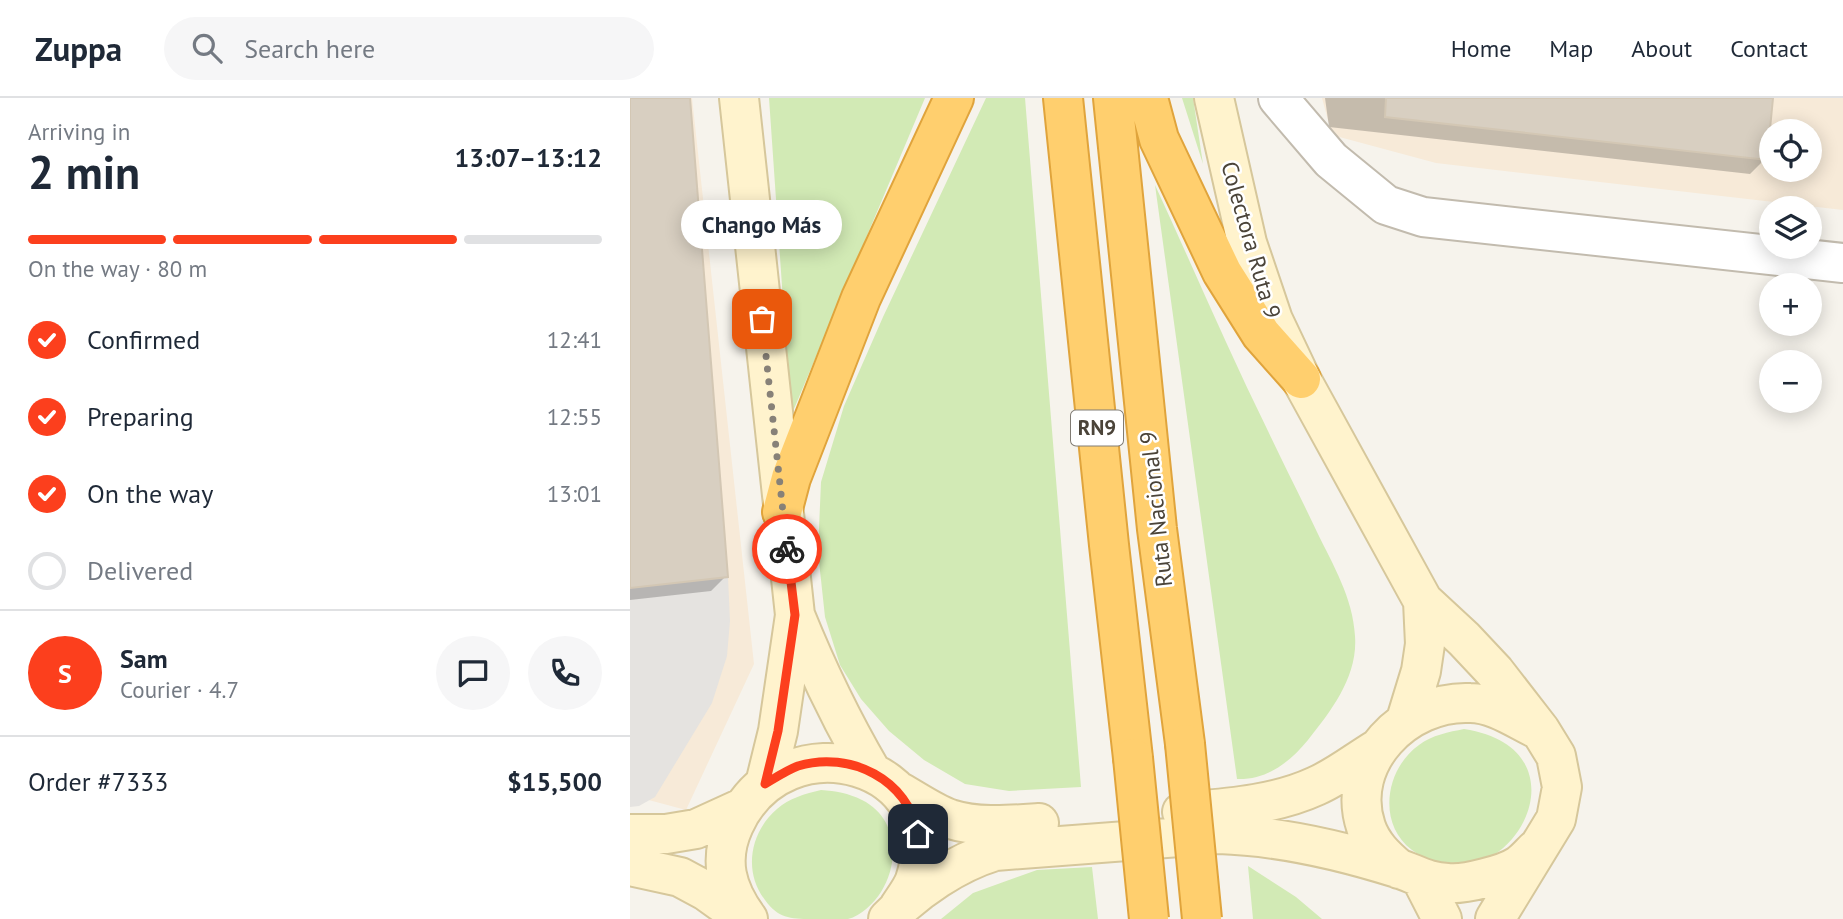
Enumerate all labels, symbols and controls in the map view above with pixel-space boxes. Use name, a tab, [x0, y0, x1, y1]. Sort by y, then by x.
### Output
search box	[164, 17, 654, 80]
text: Zuppa	[35, 27, 122, 70]
icon: search	[188, 29, 226, 67]
text: Search here	[244, 32, 375, 65]
text: Home	[1451, 33, 1511, 64]
text: Map	[1549, 33, 1593, 64]
text: About	[1631, 33, 1692, 64]
text: Contact	[1730, 33, 1808, 64]
text: Arriving in	[28, 117, 130, 146]
map controls	[1759, 119, 1822, 413]
button: locate	[1759, 119, 1822, 182]
text: 13:07–13:12	[455, 141, 602, 174]
text: 2 min	[28, 142, 140, 202]
street label: Colectora Ruta 9	[1215, 158, 1288, 322]
button: layers	[1759, 196, 1822, 259]
callout: Chango Más	[682, 200, 842, 249]
text: Chango Más	[702, 210, 821, 239]
text: On the way · 80 m	[28, 254, 207, 283]
button: +	[1759, 273, 1822, 336]
pin	[732, 289, 792, 349]
icon: bag	[743, 300, 781, 338]
icon: check	[28, 321, 66, 359]
text: Confirmed	[87, 323, 200, 356]
text: 12:41	[547, 325, 602, 354]
button: −	[1759, 350, 1822, 413]
icon: check	[28, 398, 66, 436]
text: Preparing	[87, 400, 194, 433]
text: 12:55	[547, 402, 602, 431]
road number: RN9	[1071, 410, 1123, 446]
street label: Ruta Nacional 9	[1133, 430, 1178, 588]
icon: check	[28, 475, 66, 513]
text: On the way	[87, 477, 213, 510]
text: 13:01	[547, 479, 602, 508]
courier	[752, 514, 822, 584]
icon: bike	[768, 530, 806, 568]
text: Delivered	[87, 554, 193, 587]
button: chat	[436, 636, 510, 710]
button: phone	[528, 636, 602, 710]
text: Sam	[120, 642, 168, 675]
text: S	[58, 657, 72, 690]
text: Courier · 4.7	[120, 675, 239, 704]
text: Order #7333	[28, 765, 168, 798]
text: $15,500	[507, 765, 602, 798]
pin	[888, 804, 948, 864]
icon: home	[899, 815, 937, 853]

